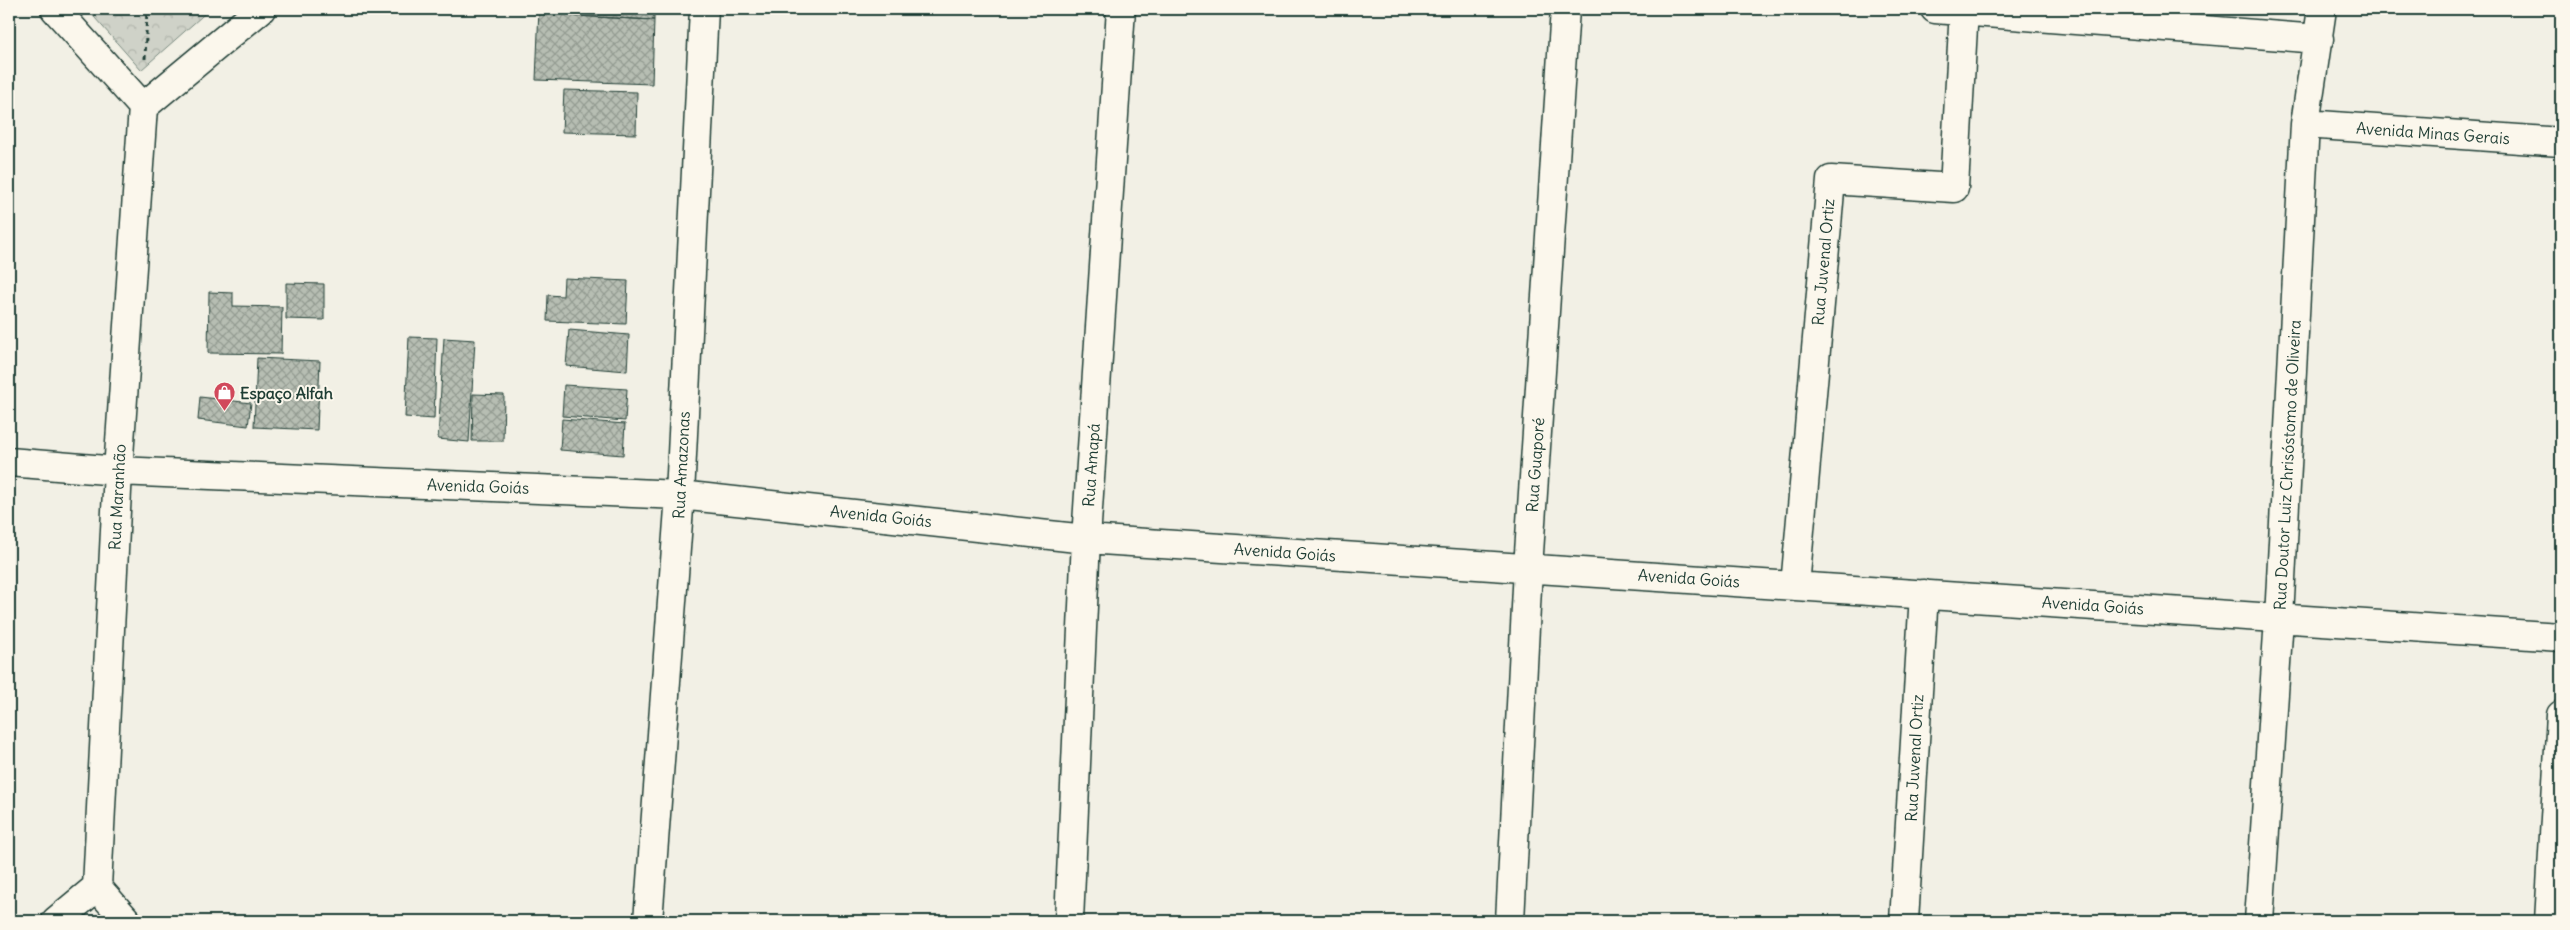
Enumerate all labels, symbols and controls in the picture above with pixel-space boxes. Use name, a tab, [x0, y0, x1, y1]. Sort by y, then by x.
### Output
street label: Avenida Minas Gerais	[2355, 118, 2511, 148]
street label: Rua Juvenal Ortiz	[1807, 197, 1839, 326]
street label: Rua Doutor Luiz Chrisóstomo de Oliveira	[2269, 319, 2305, 611]
shop icon: Espaço Alfah	[212, 381, 236, 412]
place label: Espaço Alfah	[240, 383, 333, 404]
street label: Rua Amazonas	[668, 411, 694, 519]
street label: Rua Guaporé	[1522, 417, 1548, 513]
street label: Rua Amapá	[1078, 422, 1104, 508]
street label: Rua Maranhão	[104, 443, 130, 551]
street label: Avenida Goiás	[427, 474, 529, 498]
street label: Avenida Goiás	[829, 501, 933, 531]
street label: Avenida Goiás	[1233, 538, 1337, 566]
street label: Avenida Goiás	[1637, 564, 1741, 592]
street label: Avenida Goiás	[2041, 591, 2145, 619]
street label: Rua Juvenal Ortiz	[1901, 693, 1927, 822]

